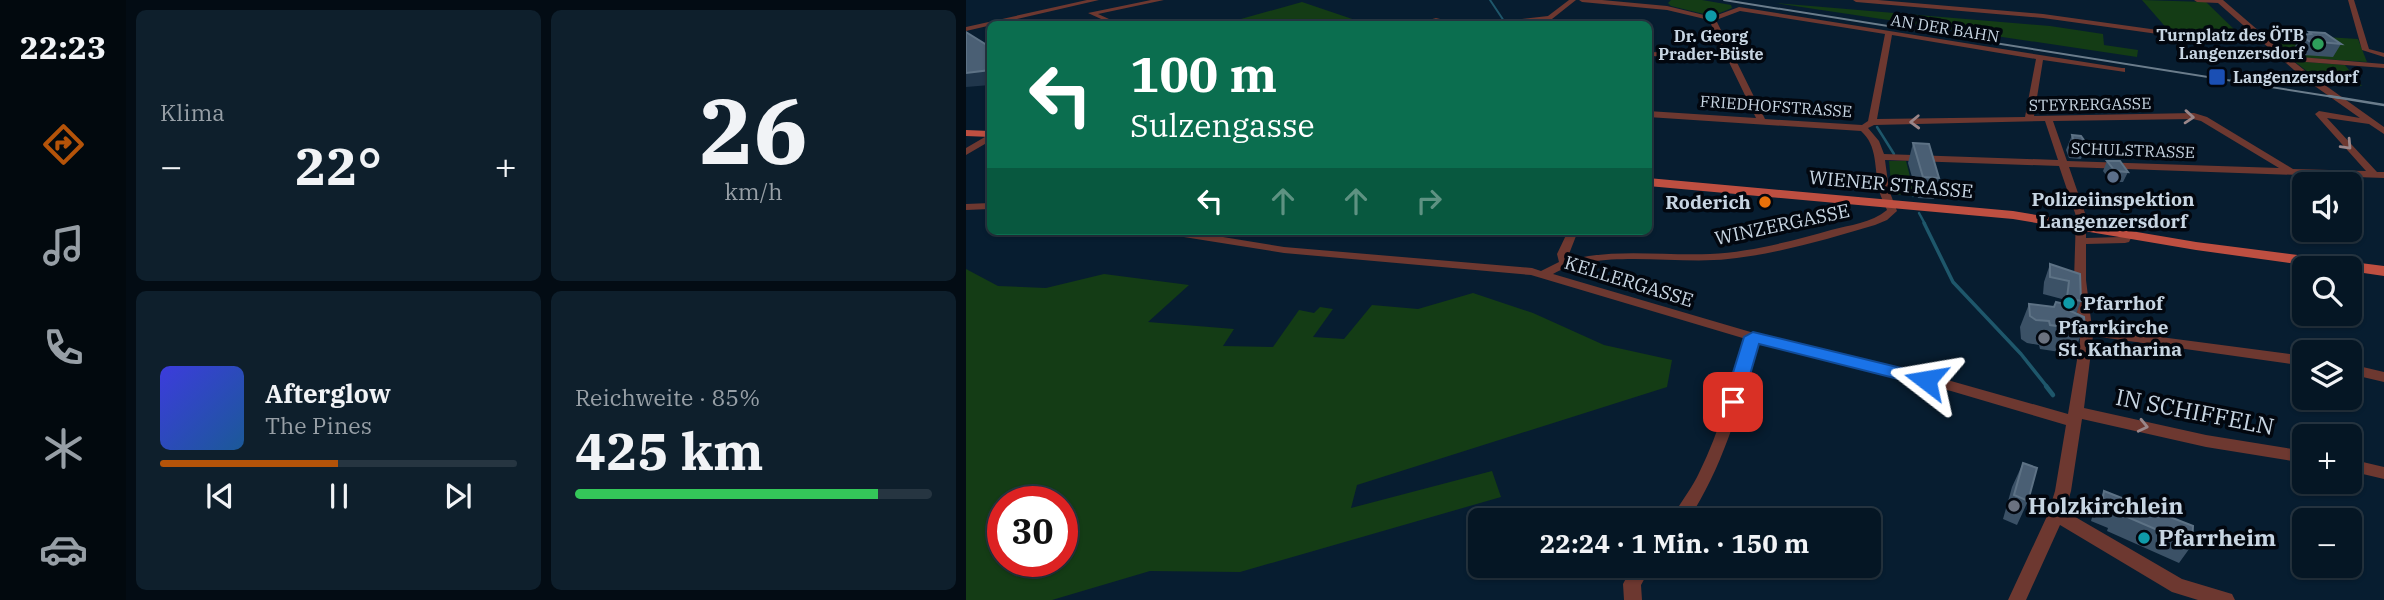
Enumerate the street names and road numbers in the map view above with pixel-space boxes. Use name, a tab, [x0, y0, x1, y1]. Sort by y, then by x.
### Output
street label: AN DER BAHN	[1889, 10, 2001, 46]
street label: FRIEDHOFSTRASSE	[1699, 91, 1853, 121]
street label: STEYRERGASSE	[2028, 93, 2152, 115]
street label: SCHULSTRASSE	[2071, 138, 2195, 162]
street label: WIENER STRASSE	[1808, 165, 1974, 203]
street label: WINZERGASSE	[1712, 198, 1852, 250]
street label: KELLERGASSE	[1561, 250, 1697, 312]
street label: IN SCHIFFELN	[2113, 381, 2277, 441]

